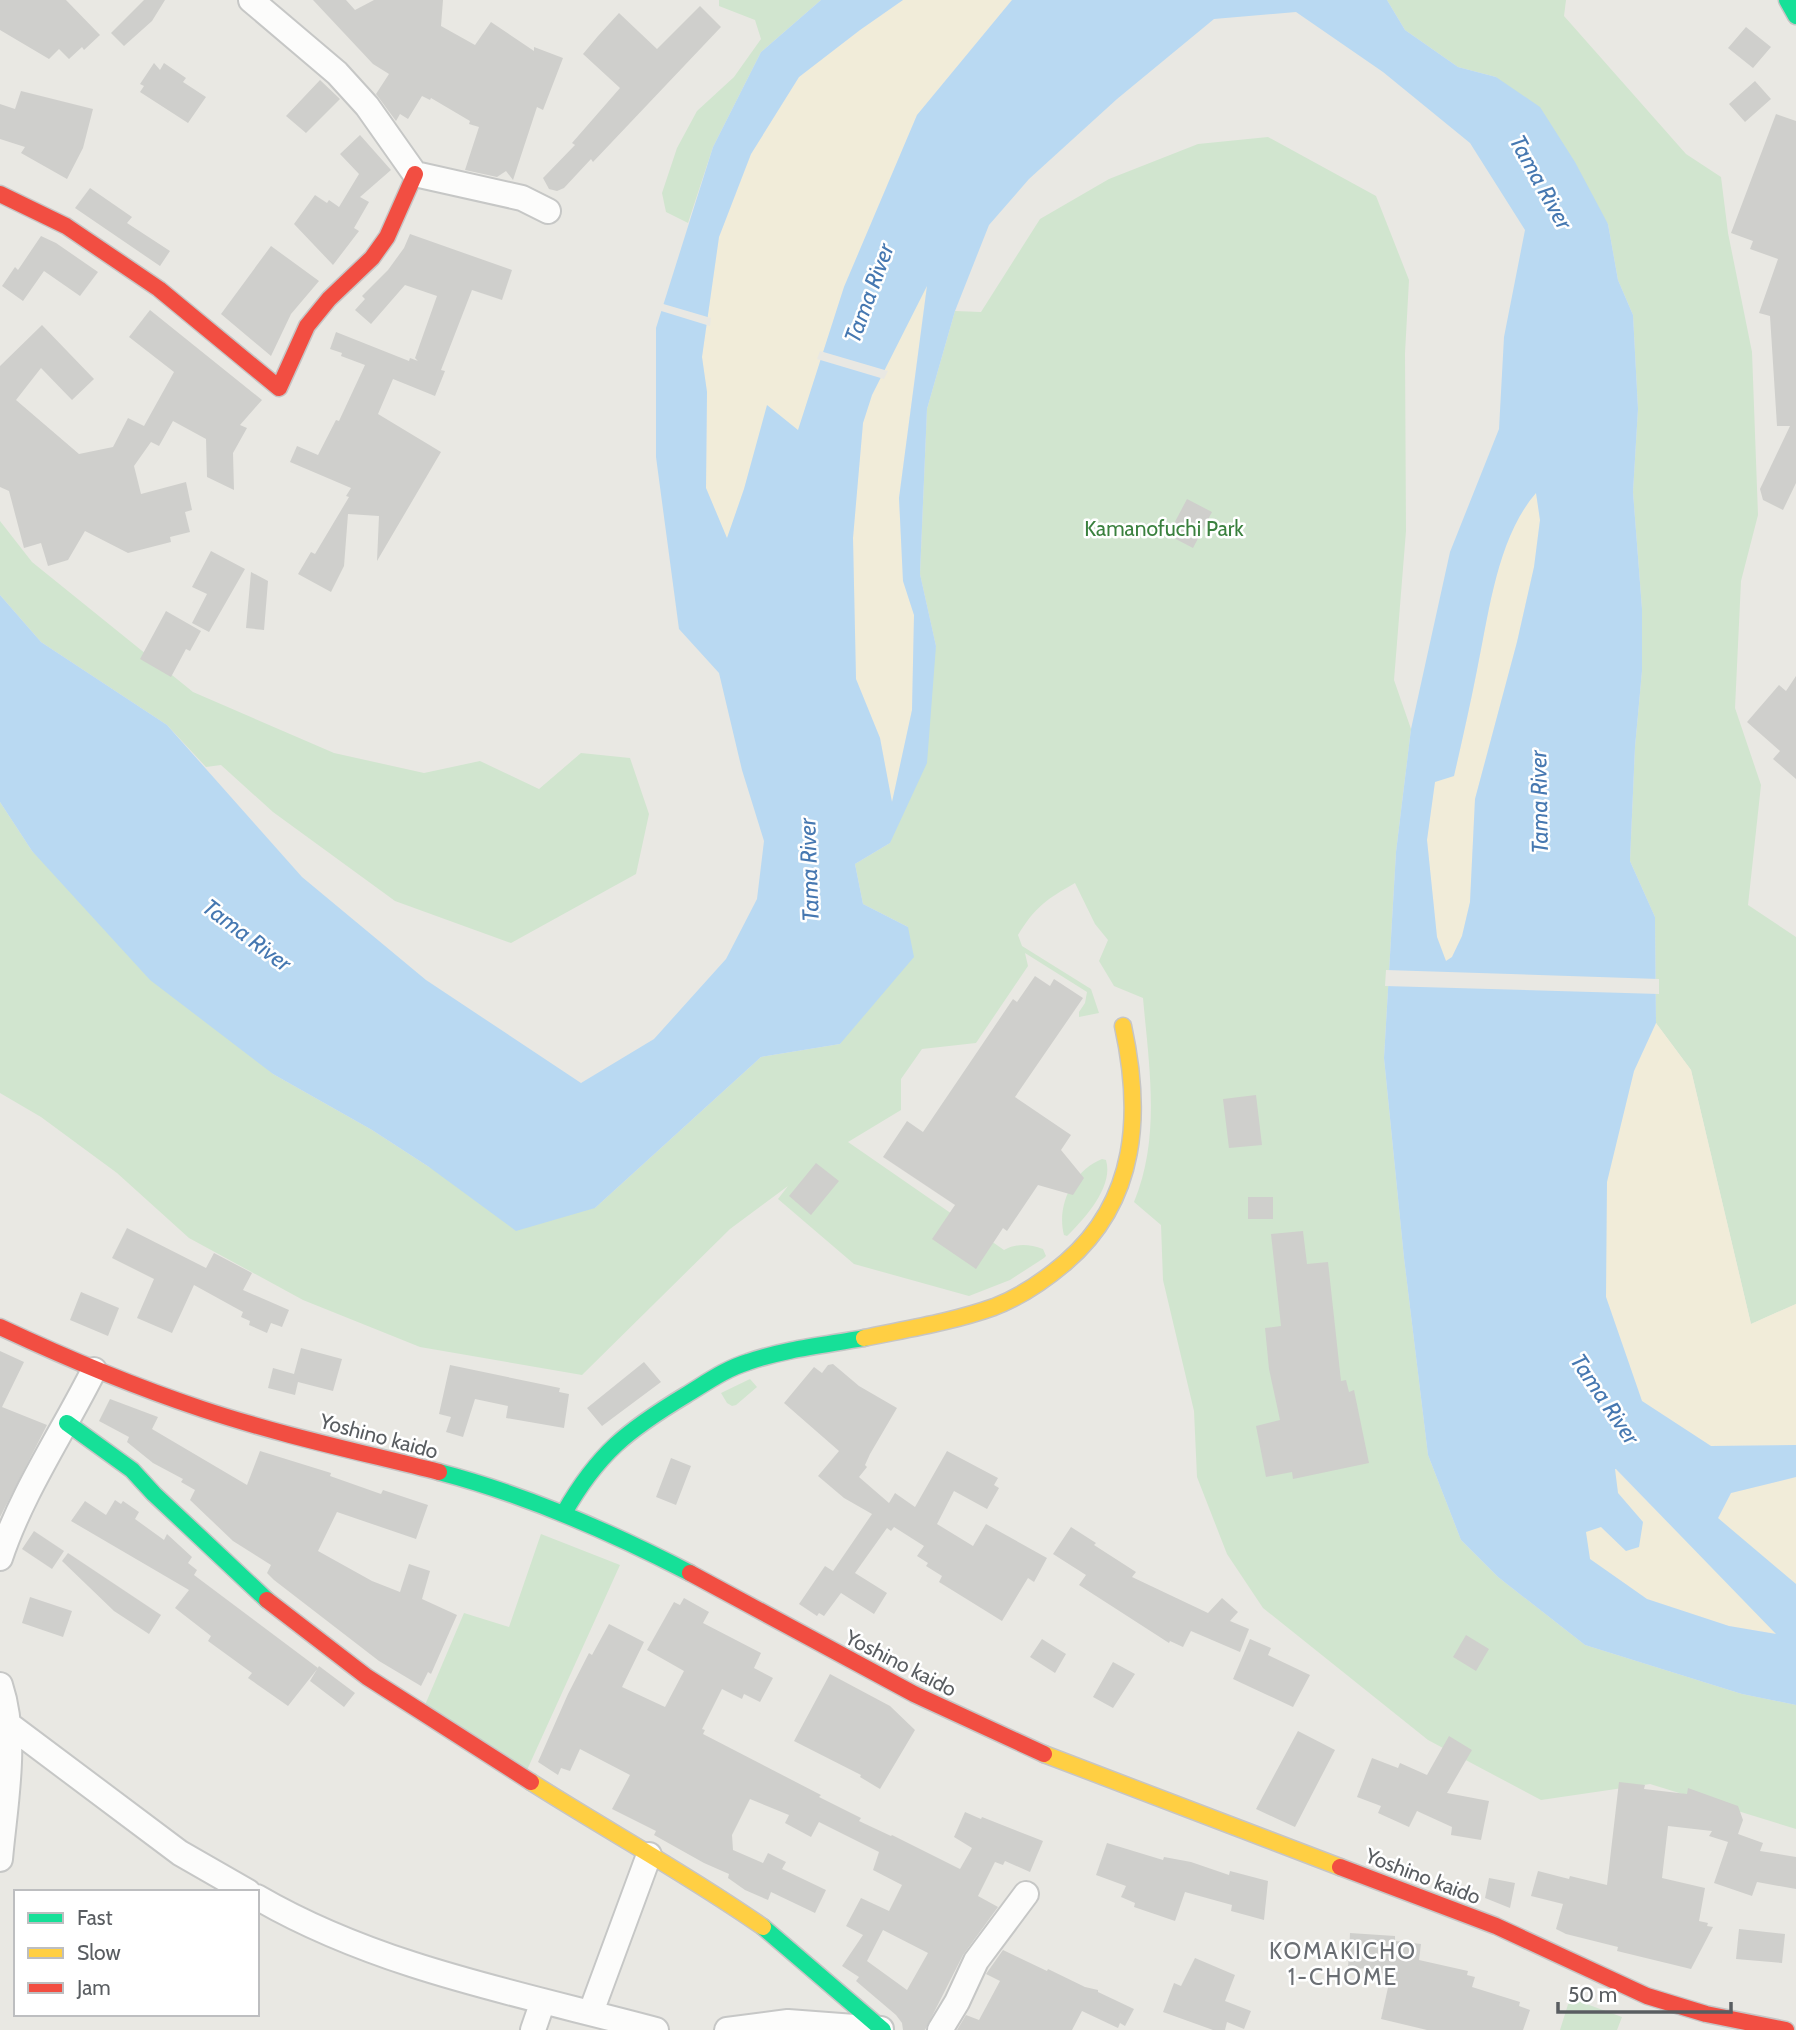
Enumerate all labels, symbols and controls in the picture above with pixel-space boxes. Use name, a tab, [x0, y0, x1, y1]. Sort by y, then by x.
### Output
water label: Tama River	[1504, 130, 1579, 235]
water label: Tama River	[838, 239, 900, 346]
park label: Kamanofuchi Park	[1084, 516, 1244, 541]
water label: Tama River	[1524, 749, 1554, 854]
water label: Tama River	[793, 817, 825, 922]
water label: Tama River	[197, 893, 298, 978]
water label: Tama River	[1564, 1348, 1646, 1451]
street label: Yoshino kaido	[316, 1408, 441, 1464]
street label: Yoshino kaido	[840, 1624, 961, 1702]
street label: Yoshino kaido	[1361, 1842, 1484, 1909]
legend	[14, 1890, 259, 2016]
text: Fast	[77, 1905, 113, 1930]
district label: KOMAKICHO 1-CHOME	[1269, 1937, 1417, 1991]
text: Slow	[77, 1940, 121, 1965]
scale bar	[1558, 1970, 1731, 2014]
text: Jam	[76, 1975, 111, 2000]
text: 50 m	[1568, 1982, 1617, 2007]

